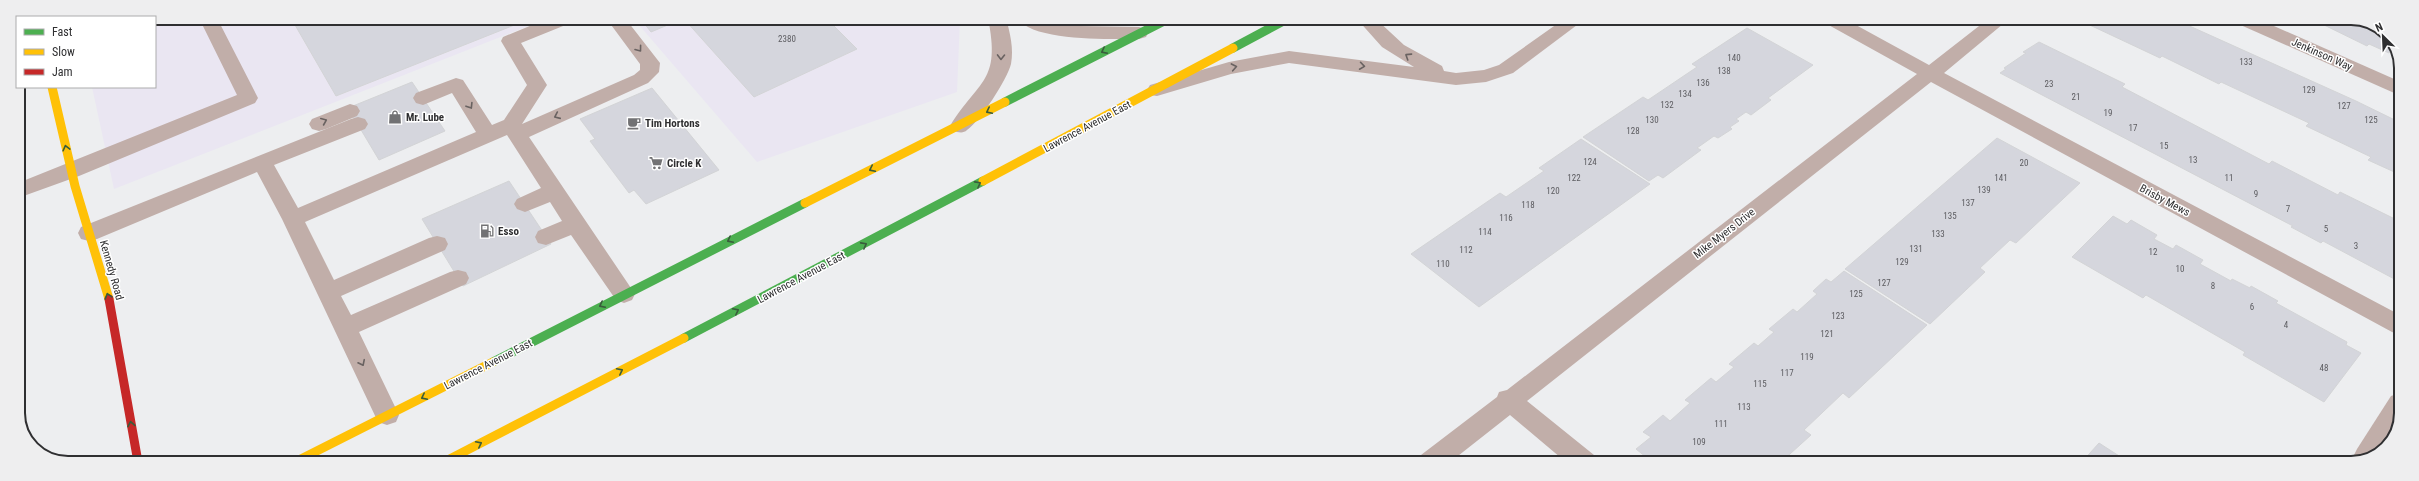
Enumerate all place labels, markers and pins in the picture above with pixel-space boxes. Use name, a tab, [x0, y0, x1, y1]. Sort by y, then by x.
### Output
shop icon: Mr. Lube	[387, 109, 403, 125]
place label: Mr. Lube	[406, 111, 444, 124]
cafe icon: Tim Hortons	[626, 115, 642, 131]
place label: Tim Hortons	[645, 117, 700, 130]
supermarket icon: Circle K	[648, 155, 664, 171]
place label: Circle K	[667, 157, 702, 170]
fuel station icon: Esso	[479, 223, 495, 239]
place label: Esso	[498, 225, 519, 238]

